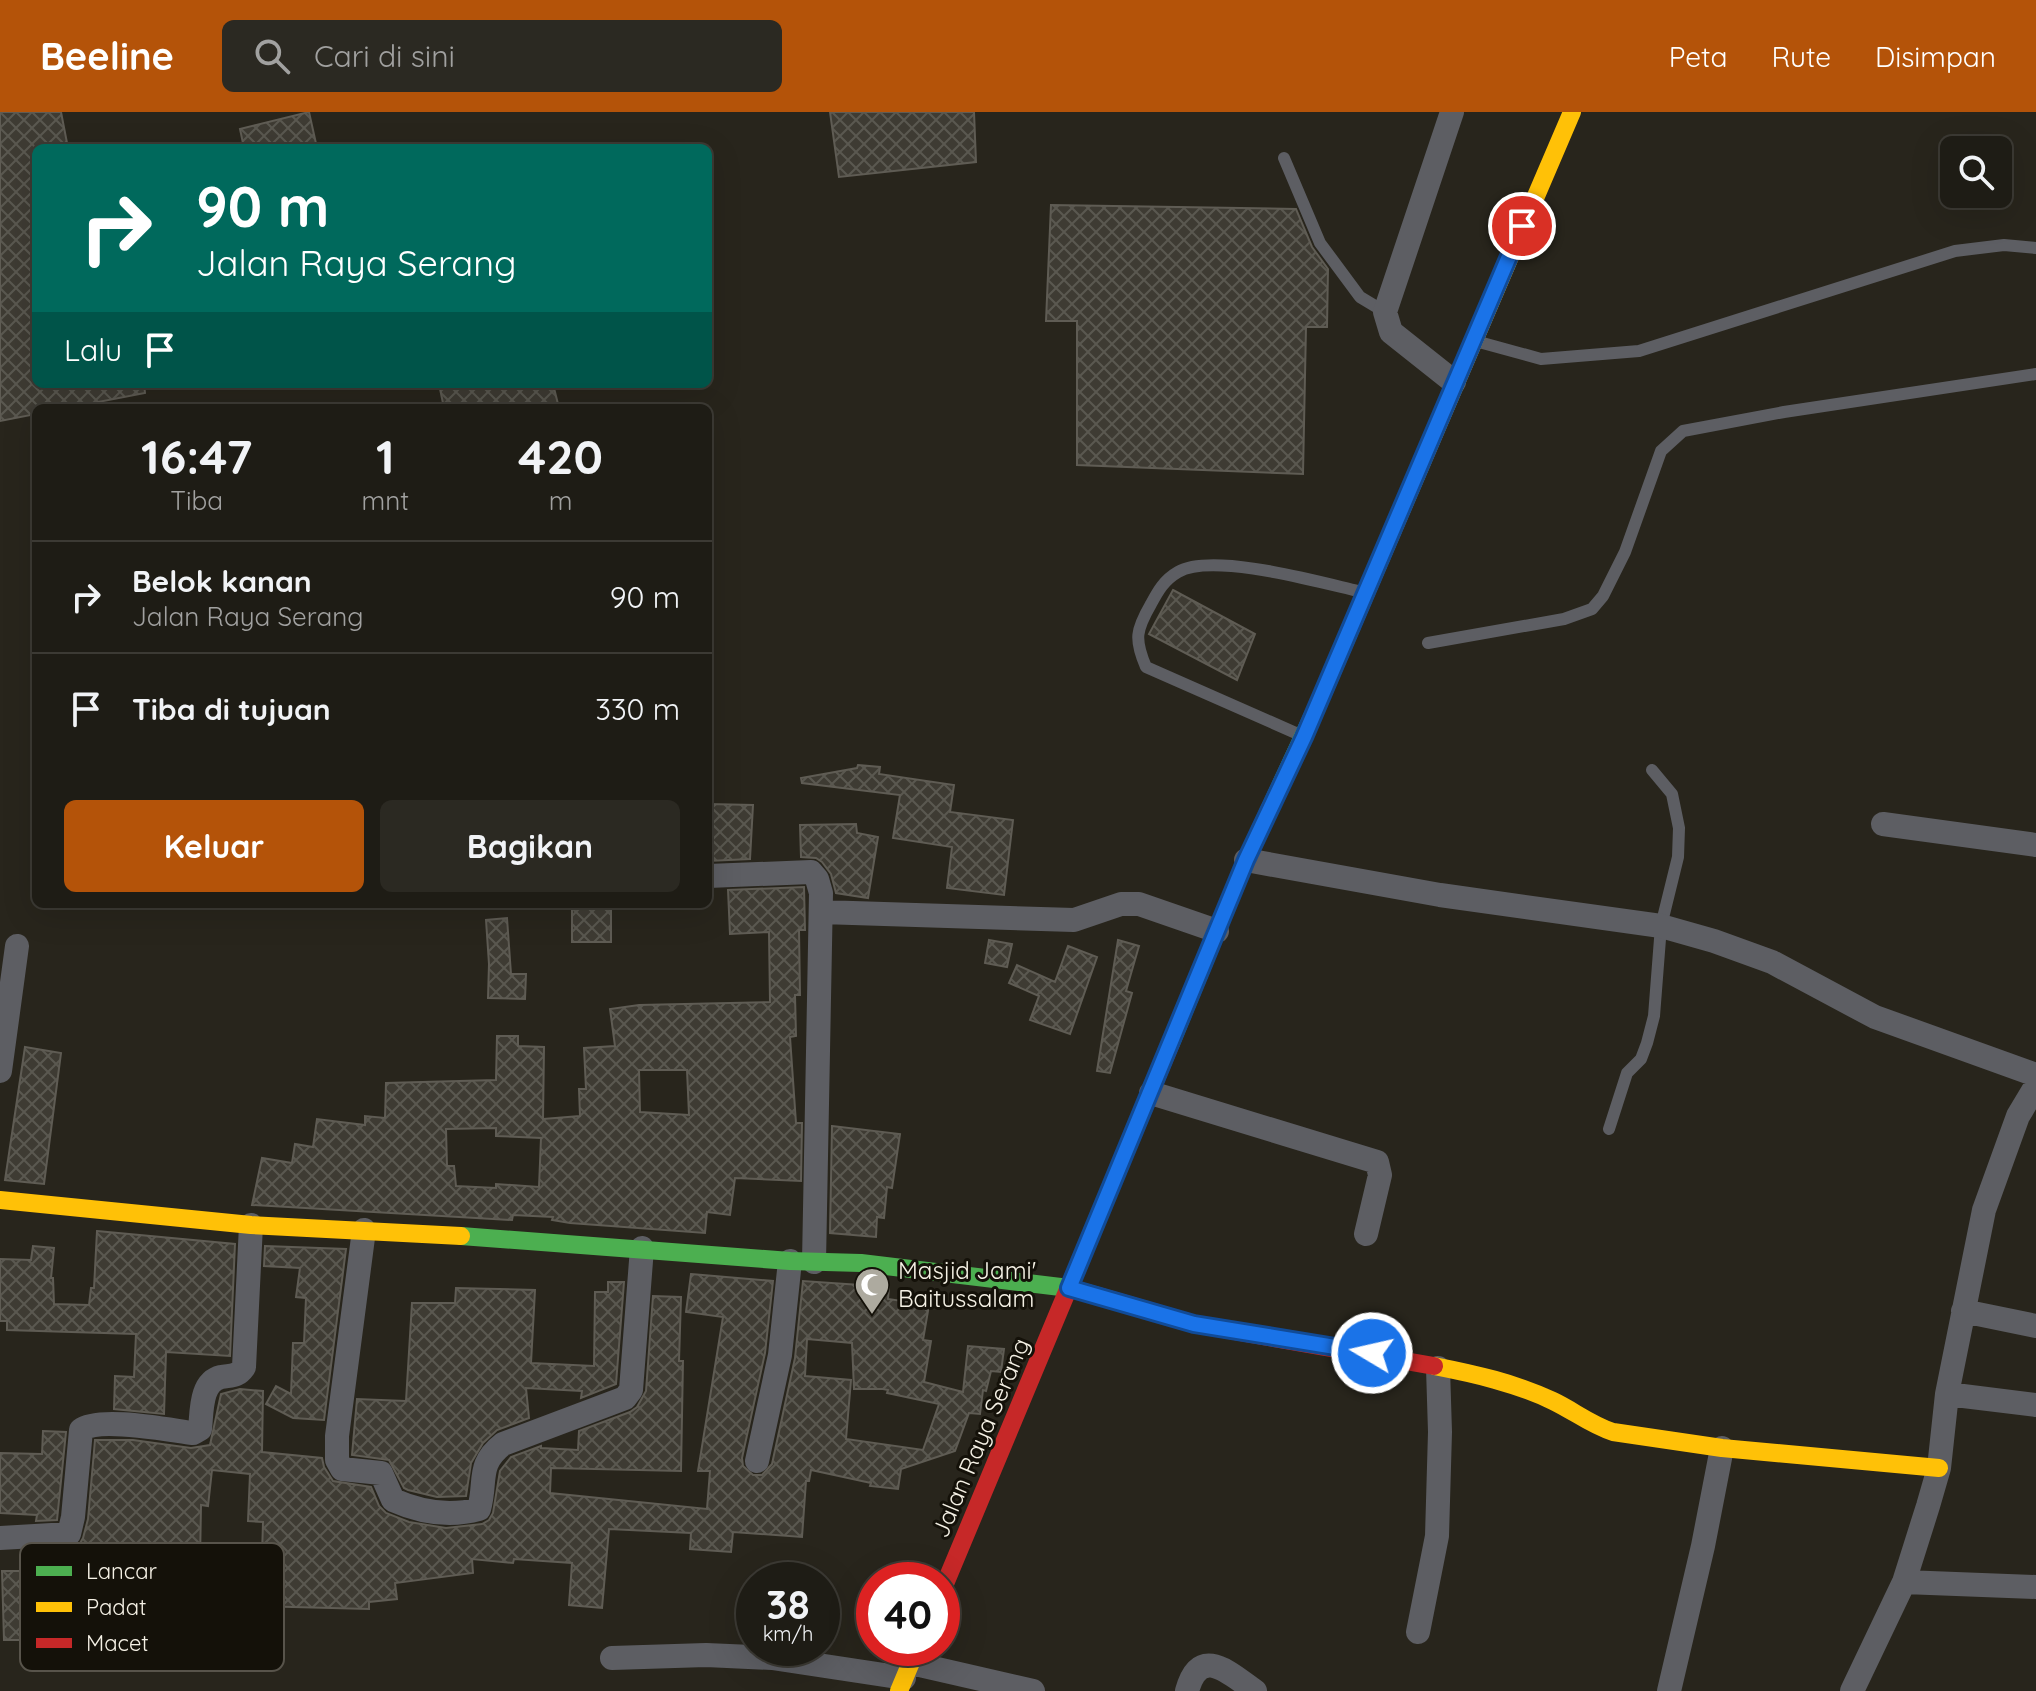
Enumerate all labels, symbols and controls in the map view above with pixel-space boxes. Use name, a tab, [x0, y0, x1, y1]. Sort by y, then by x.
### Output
search box	[222, 20, 782, 92]
text: Beeline	[40, 32, 174, 80]
icon: search	[250, 34, 294, 78]
text: Cari di sini	[314, 37, 455, 75]
text: Peta	[1669, 39, 1728, 74]
text: Rute	[1772, 39, 1831, 74]
text: Disimpan	[1875, 39, 1996, 74]
map controls	[1940, 136, 2012, 208]
button: search	[1940, 136, 2012, 208]
text: 90 m	[196, 171, 330, 241]
icon: right	[64, 176, 168, 280]
pin	[1488, 192, 1556, 260]
icon: arrive	[1500, 204, 1544, 248]
text: Jalan Raya Serang	[196, 240, 516, 285]
icon: arrive	[138, 328, 182, 372]
text: Lalu	[64, 331, 122, 369]
text: 16:47	[141, 426, 252, 486]
text: 1	[376, 426, 395, 486]
text: 420	[518, 426, 603, 486]
text: Tiba	[170, 484, 223, 517]
text: mnt	[361, 484, 409, 517]
text: m	[549, 484, 572, 517]
text: Belok kanan	[132, 562, 312, 600]
icon: right	[64, 575, 108, 619]
text: 90 m	[610, 578, 680, 616]
text: Jalan Raya Serang	[132, 600, 363, 633]
icon: arrive	[64, 687, 108, 731]
text: Tiba di tujuan	[132, 690, 331, 728]
text: 330 m	[595, 690, 680, 728]
button: Keluar	[64, 800, 364, 892]
button: Bagikan	[380, 800, 680, 892]
place label: Masjid Jami' Baitussalam	[898, 1255, 1036, 1313]
mosque icon: Masjid Jami' Baitussalam	[853, 1266, 891, 1316]
position arrow	[1330, 1311, 1414, 1395]
street label: Jalan Raya Serang	[925, 1333, 1036, 1542]
legend	[20, 1543, 284, 1671]
text: Lancar	[86, 1557, 157, 1585]
speed limit sign: 40	[856, 1562, 960, 1666]
text: 38	[766, 1579, 810, 1629]
text: Padat	[86, 1593, 146, 1621]
text: km/h	[763, 1621, 813, 1646]
text: Macet	[86, 1629, 149, 1657]

